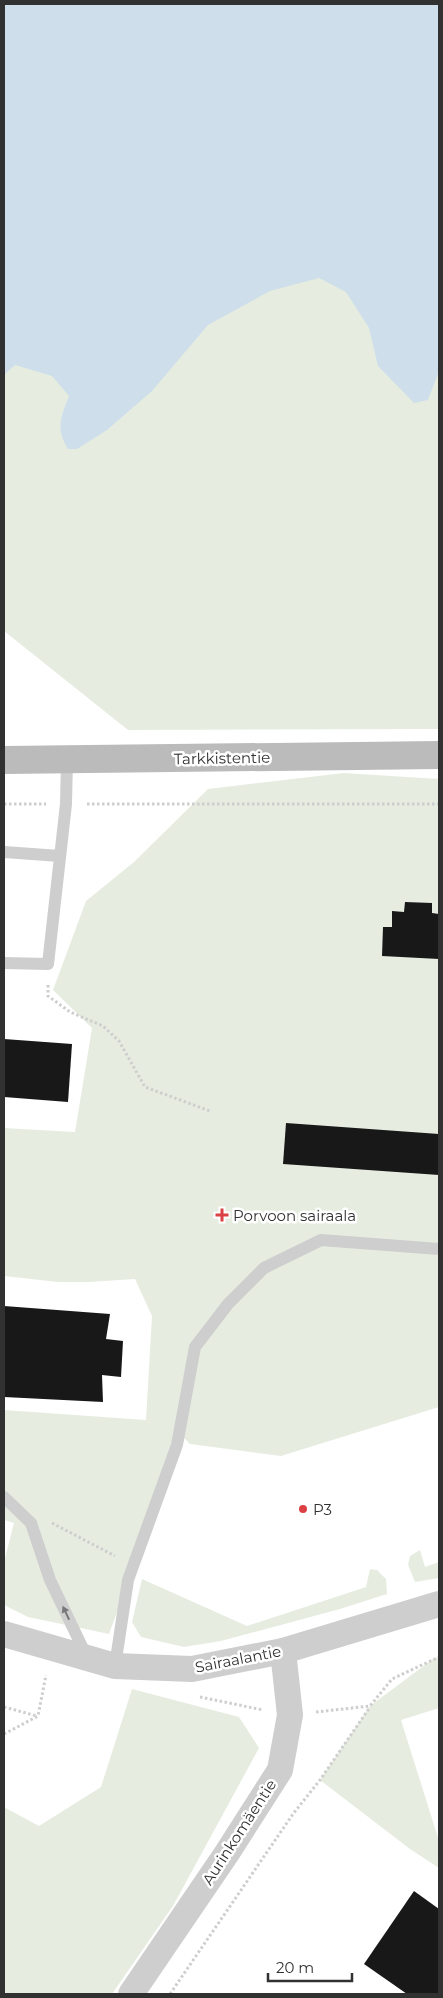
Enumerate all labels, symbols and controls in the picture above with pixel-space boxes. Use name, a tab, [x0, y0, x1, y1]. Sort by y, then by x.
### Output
street label: Tarkkistentie	[174, 748, 270, 768]
place label: Porvoon sairaala	[233, 1206, 356, 1225]
marker: Porvoon sairaala	[215, 1208, 229, 1222]
place label: P3	[313, 1500, 332, 1519]
marker: P3	[297, 1503, 309, 1515]
one-way arrow	[61, 1606, 69, 1620]
street label: Sairaalantie	[193, 1641, 283, 1677]
street label: Aurinkomäentie	[198, 1776, 280, 1888]
scale bar	[268, 1950, 352, 1982]
text: 20 m	[276, 1958, 314, 1977]

